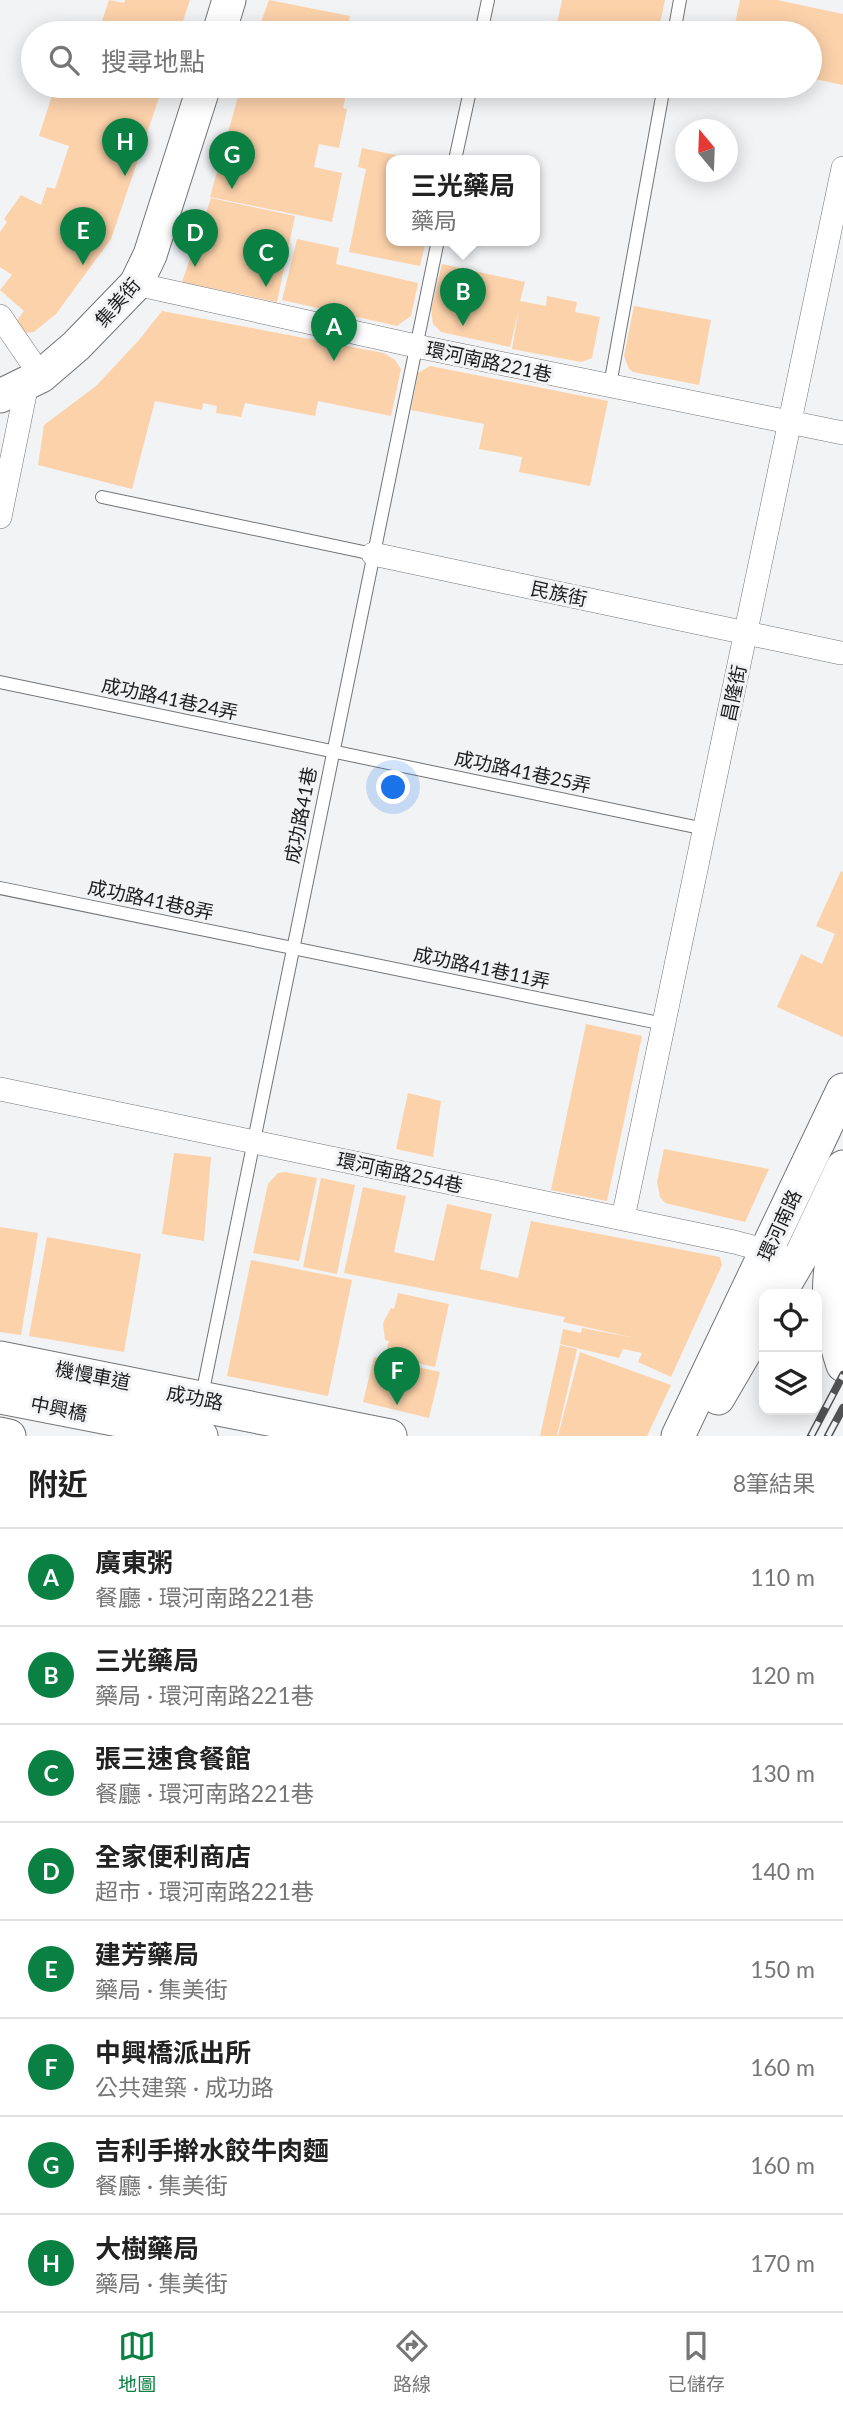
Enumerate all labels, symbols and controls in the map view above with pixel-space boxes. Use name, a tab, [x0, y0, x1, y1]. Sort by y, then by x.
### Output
search box	[21, 21, 822, 98]
icon: search	[45, 41, 83, 79]
text: 搜尋地點	[101, 45, 205, 77]
pin: H	[102, 118, 148, 176]
north arrow	[675, 119, 738, 182]
pin: G	[209, 131, 255, 189]
popup	[386, 155, 540, 246]
text: 三光藥局	[411, 169, 515, 201]
text: 藥局	[411, 206, 457, 234]
pin: E	[60, 207, 106, 265]
pin: D	[172, 209, 218, 267]
pin: C	[243, 229, 289, 287]
pin: B	[440, 268, 486, 326]
street label: 集美街	[90, 273, 144, 331]
pin: A	[311, 303, 357, 361]
street label: 環河南路221巷	[424, 336, 554, 386]
street label: 民族街	[529, 576, 589, 610]
street label: 昌隆街	[716, 663, 750, 723]
street label: 成功路41巷24弄	[100, 672, 240, 724]
street label: 成功路41巷25弄	[453, 745, 593, 797]
street label: 成功路41巷	[279, 765, 321, 865]
your location	[376, 770, 410, 804]
street label: 成功路41巷8弄	[86, 874, 216, 924]
street label: 成功路41巷11弄	[412, 941, 552, 993]
street label: 環河南路254巷	[335, 1147, 465, 1197]
street label: 環河南路	[753, 1186, 805, 1264]
map controls	[759, 1289, 822, 1415]
button: locate	[759, 1289, 822, 1352]
pin: F	[374, 1347, 420, 1405]
button: layers	[759, 1352, 822, 1415]
street label: 機慢車道	[53, 1356, 133, 1394]
street label: 成功路	[165, 1380, 225, 1414]
street label: 中興橋	[29, 1391, 89, 1425]
text: 附近	[28, 1465, 88, 1501]
text: 8筆結果	[733, 1469, 815, 1497]
text: 廣東粥	[95, 1546, 173, 1578]
text: A	[43, 1563, 59, 1591]
text: 110 m	[750, 1563, 815, 1591]
text: 餐廳 · 環河南路221巷	[95, 1583, 314, 1611]
text: 三光藥局	[95, 1644, 199, 1676]
text: B	[43, 1661, 59, 1689]
text: 120 m	[750, 1661, 815, 1689]
text: 藥局 · 環河南路221巷	[95, 1681, 314, 1709]
text: 張三速食餐館	[95, 1742, 251, 1774]
text: C	[43, 1759, 59, 1787]
text: 130 m	[750, 1759, 815, 1787]
text: 餐廳 · 環河南路221巷	[95, 1779, 314, 1807]
text: 全家便利商店	[95, 1840, 251, 1872]
text: D	[42, 1857, 60, 1885]
text: 140 m	[750, 1857, 815, 1885]
text: 超市 · 環河南路221巷	[95, 1877, 314, 1905]
text: 建芳藥局	[95, 1938, 199, 1970]
text: E	[44, 1955, 58, 1983]
text: 150 m	[750, 1955, 815, 1983]
text: 藥局 · 集美街	[95, 1975, 228, 2003]
text: 中興橋派出所	[95, 2036, 251, 2068]
text: F	[44, 2053, 58, 2081]
text: 160 m	[750, 2053, 815, 2081]
text: 公共建築 · 成功路	[95, 2073, 274, 2101]
text: 吉利手擀水餃牛肉麵	[95, 2134, 329, 2166]
text: G	[43, 2151, 59, 2179]
text: 160 m	[750, 2151, 815, 2179]
text: 餐廳 · 集美街	[95, 2171, 228, 2199]
text: 大樹藥局	[95, 2232, 199, 2264]
text: H	[42, 2249, 60, 2277]
text: 170 m	[750, 2249, 815, 2277]
text: 藥局 · 集美街	[95, 2269, 228, 2297]
tab: 地圖	[118, 2327, 156, 2396]
tab: 路線	[393, 2327, 431, 2396]
tab: 已儲存	[668, 2327, 725, 2396]

